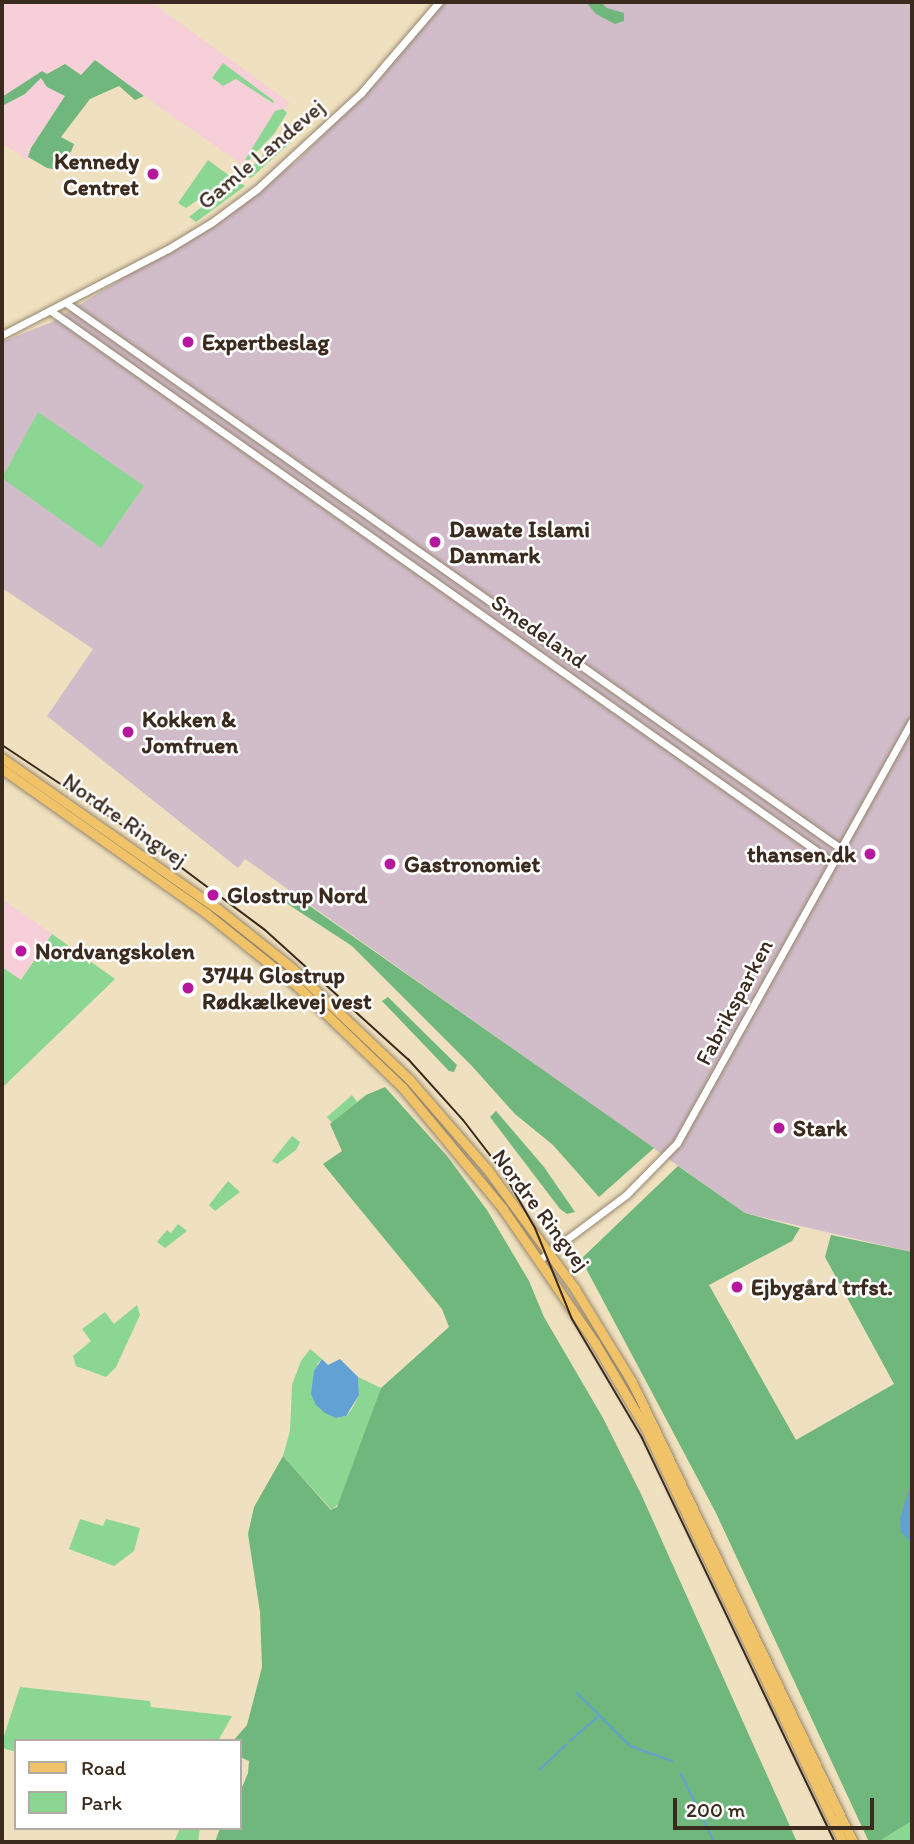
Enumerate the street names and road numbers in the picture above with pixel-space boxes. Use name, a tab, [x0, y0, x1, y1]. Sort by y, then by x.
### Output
street label: Gamle Landevej	[192, 93, 330, 215]
street label: Smedeland	[486, 588, 592, 674]
street label: Nordre Ringvej	[57, 767, 193, 873]
street label: Fabriksparken	[689, 934, 779, 1070]
street label: Nordre Ringvej	[486, 1144, 596, 1276]

